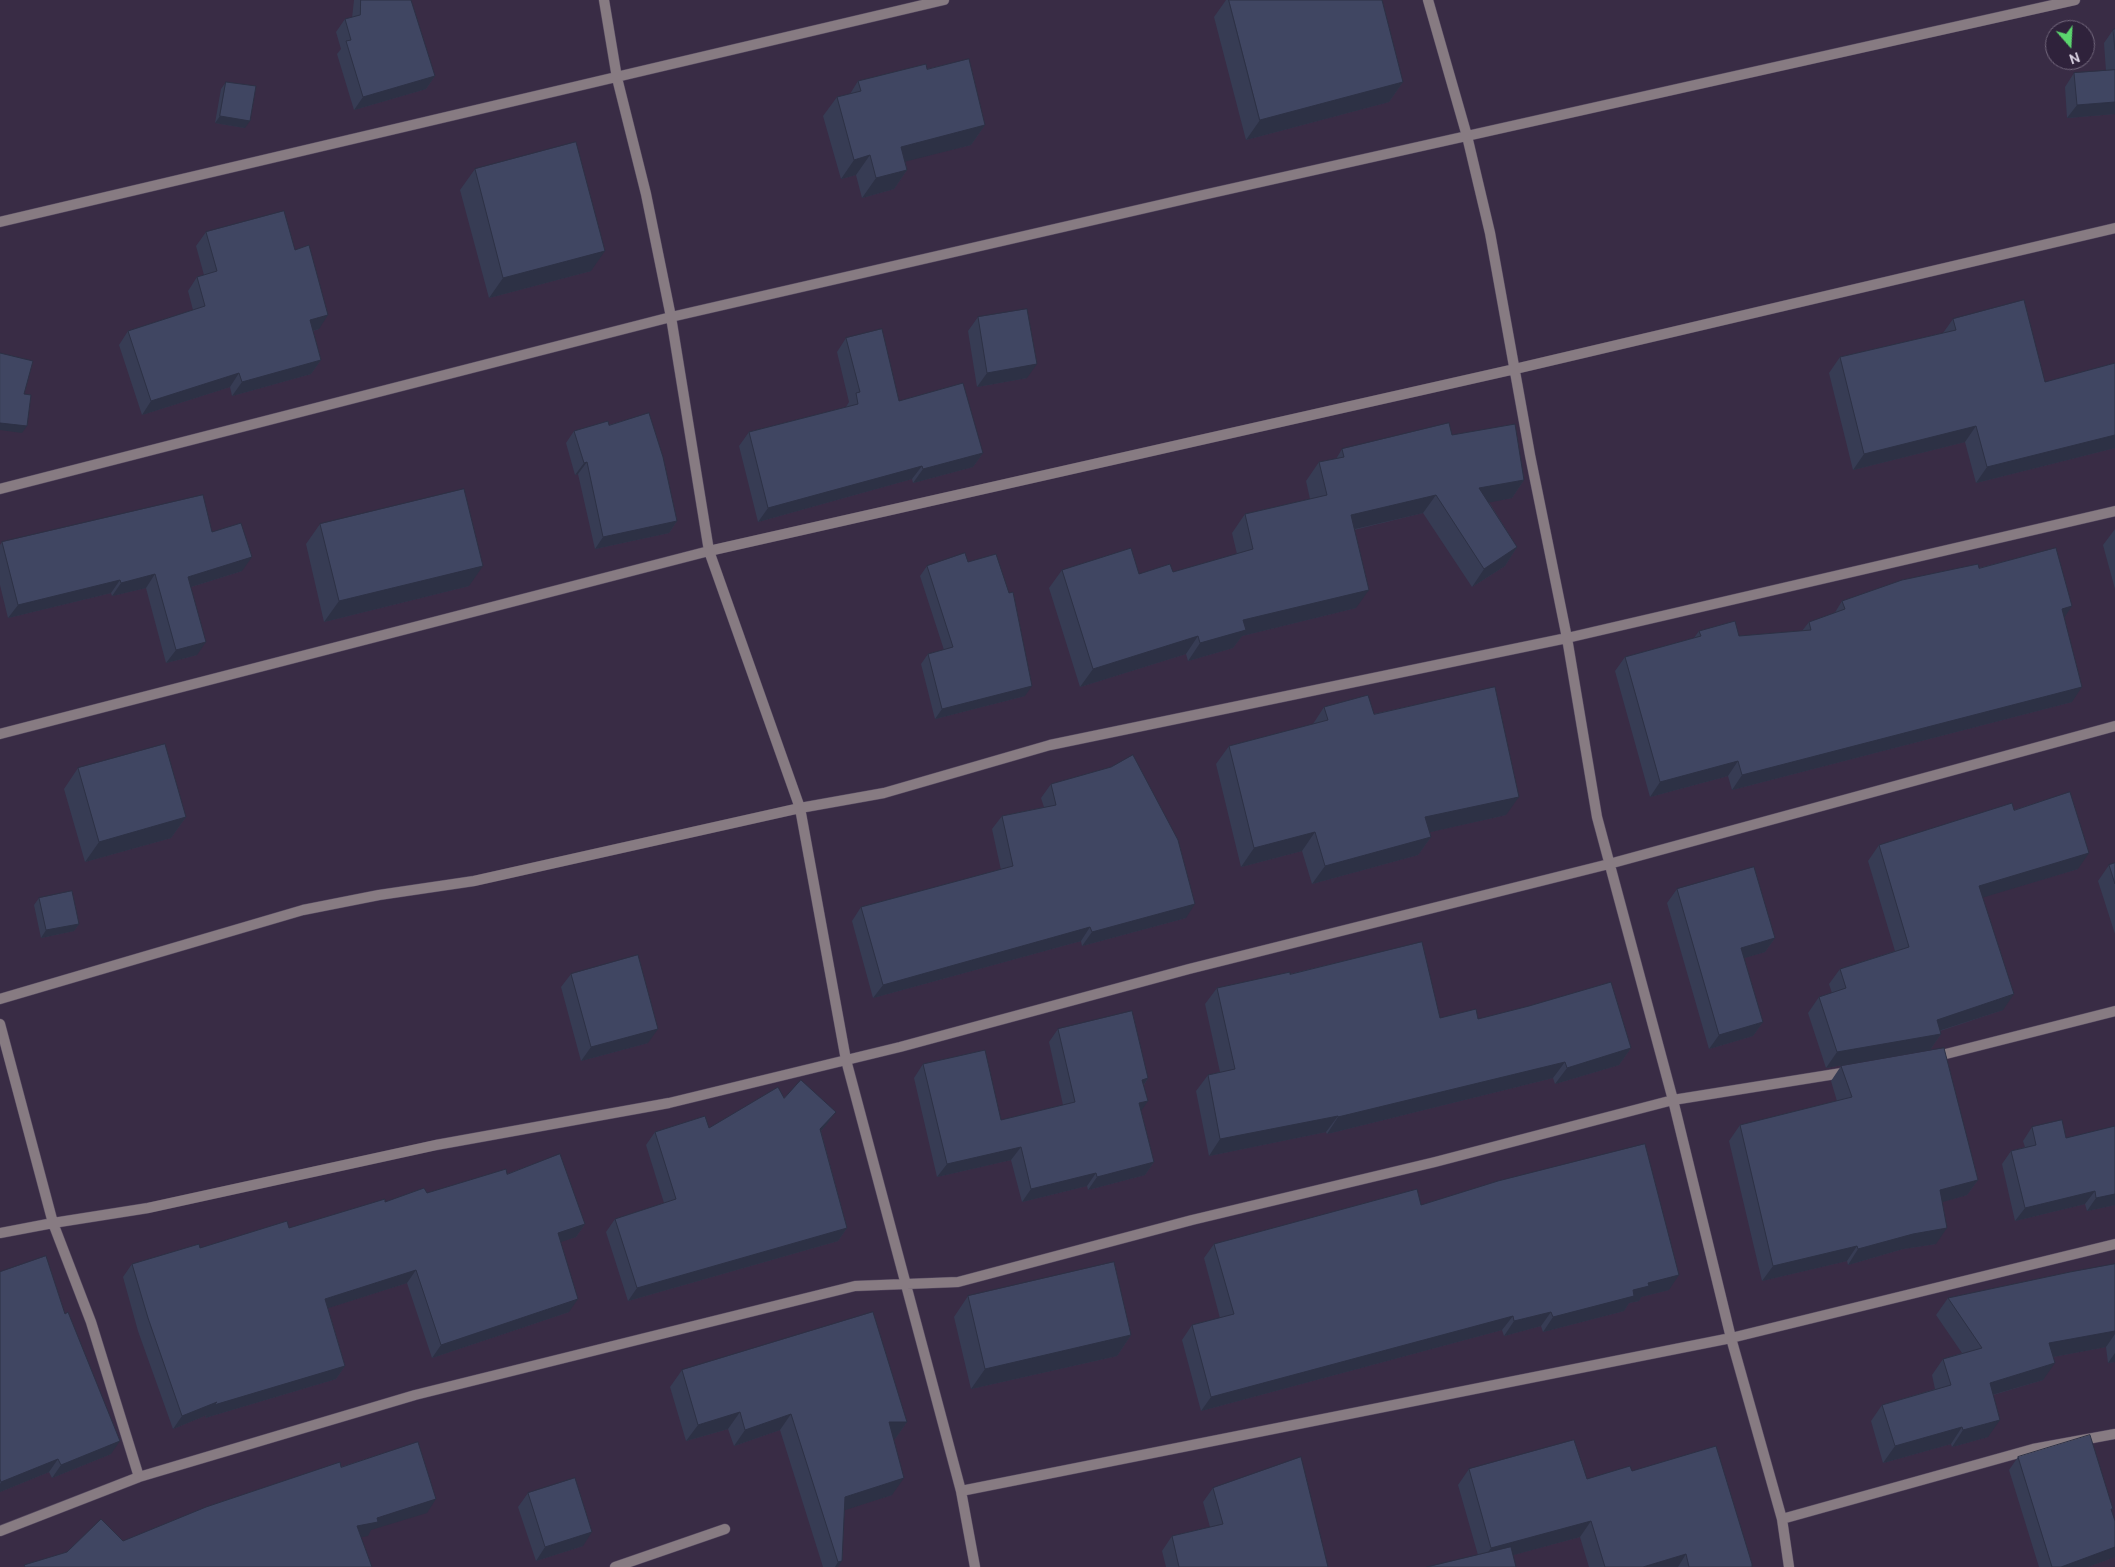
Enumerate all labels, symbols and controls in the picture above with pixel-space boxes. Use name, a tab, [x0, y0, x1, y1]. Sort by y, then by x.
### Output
north arrow	[2045, 20, 2095, 70]
text: N	[2067, 49, 2082, 68]

